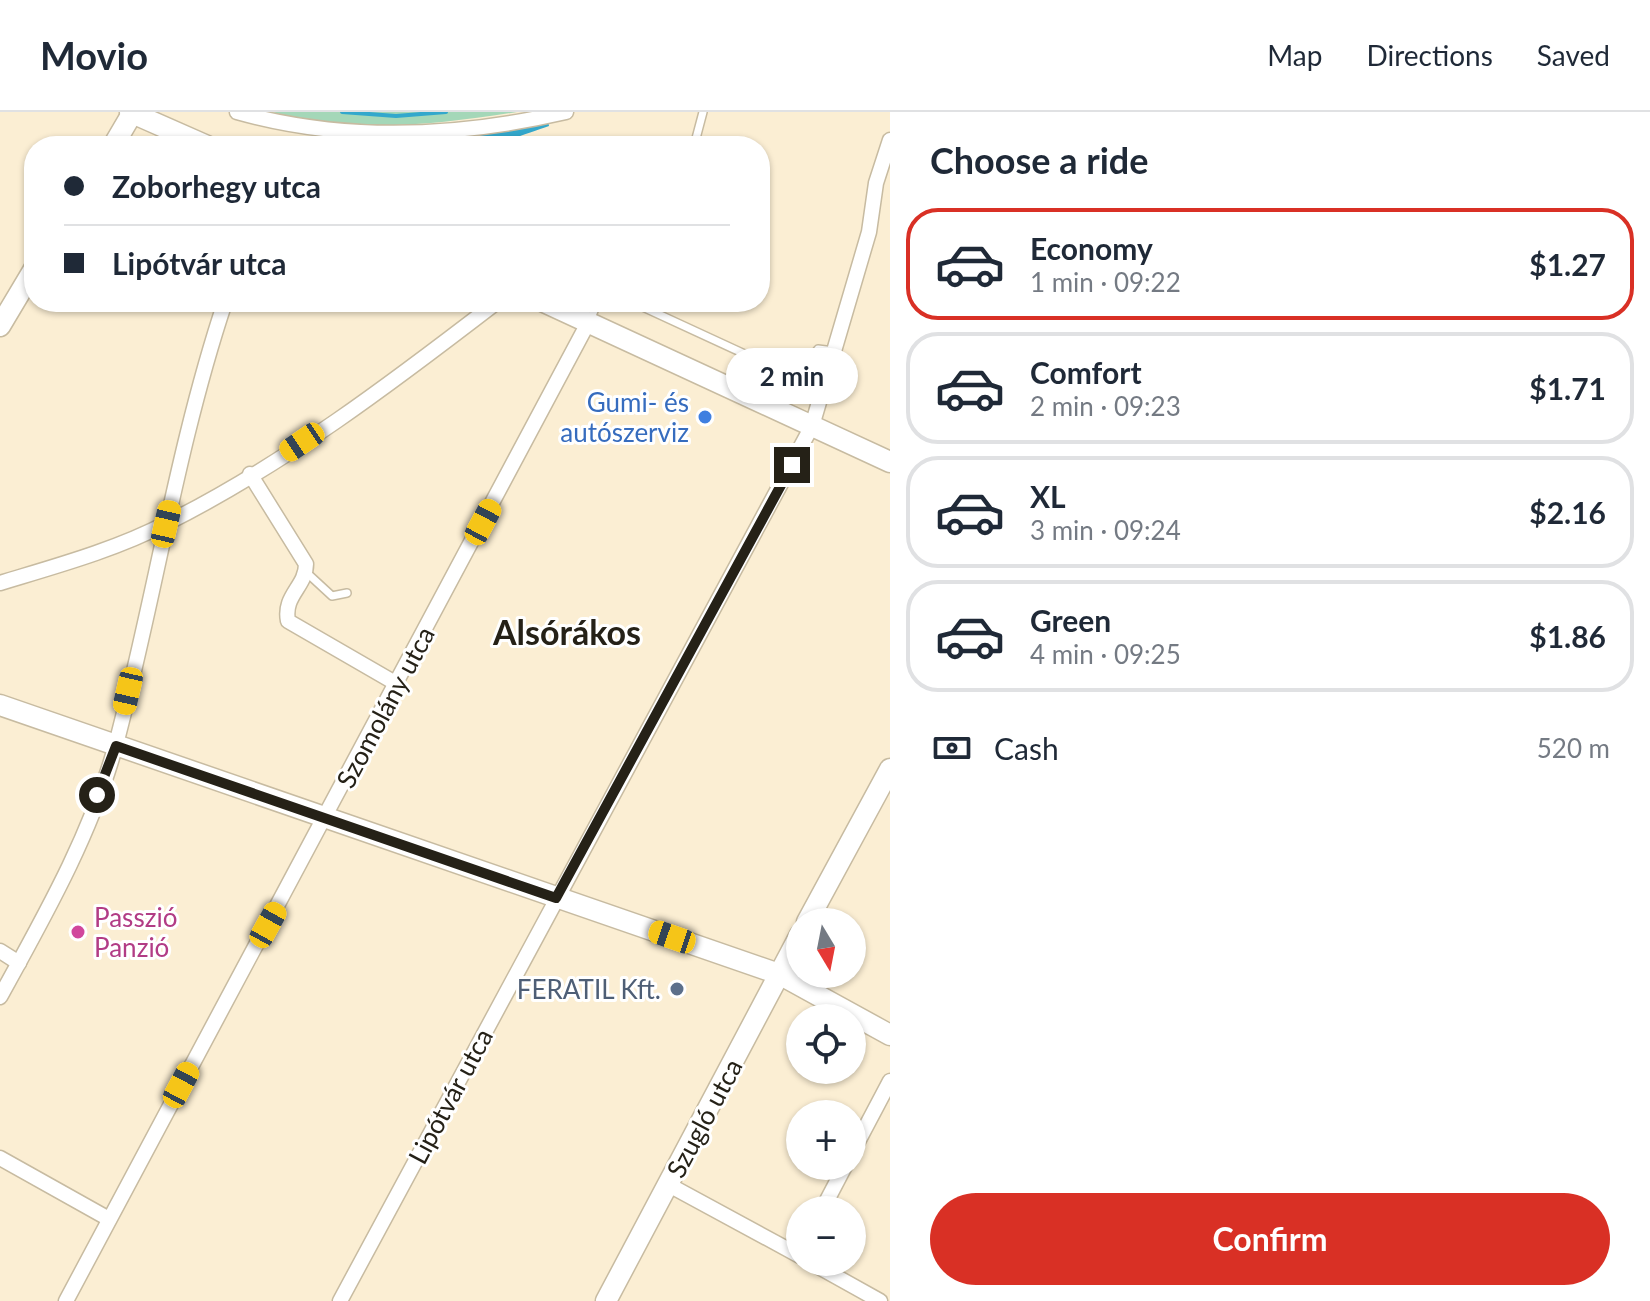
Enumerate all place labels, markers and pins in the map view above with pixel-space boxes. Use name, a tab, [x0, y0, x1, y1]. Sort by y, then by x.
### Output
place label: Gumi- és autószerviz	[560, 386, 689, 448]
marker: Gumi- és autószerviz	[696, 408, 714, 426]
place label: Passzió Panzió	[94, 901, 177, 963]
marker: Passzió Panzió	[69, 923, 87, 941]
place label: FERATIL Kft.	[517, 973, 661, 1005]
marker: FERATIL Kft.	[668, 980, 686, 998]

